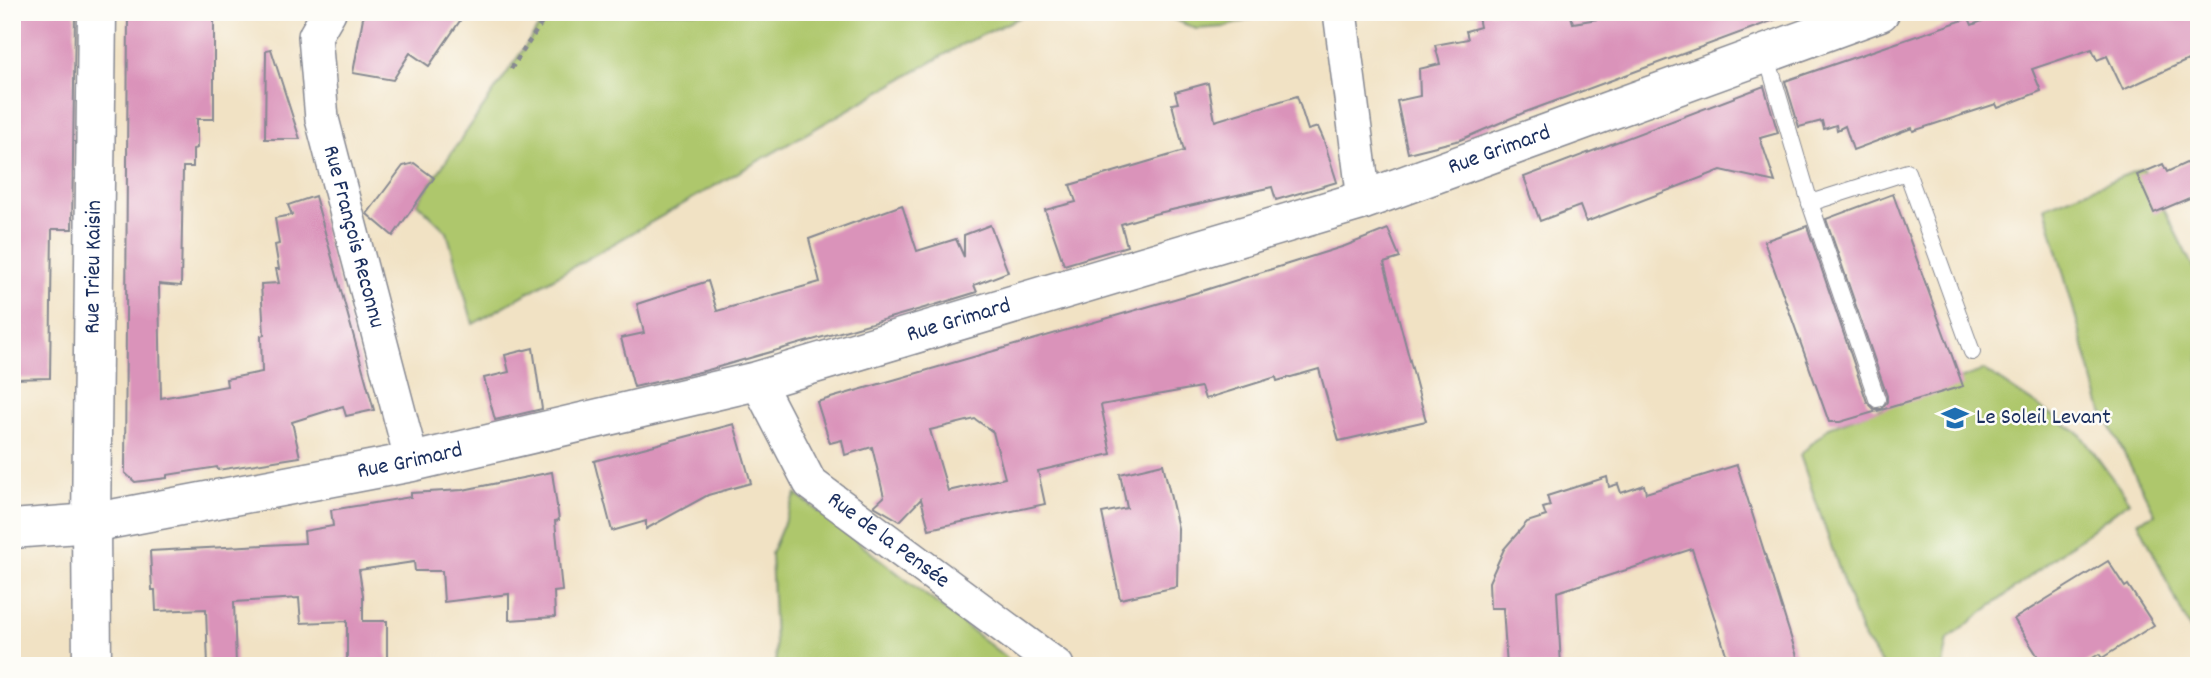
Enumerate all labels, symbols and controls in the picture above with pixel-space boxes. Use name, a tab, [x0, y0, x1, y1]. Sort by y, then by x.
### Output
street label: Rue Grimard	[1444, 117, 1555, 184]
street label: Rue François Reconnu	[313, 142, 393, 332]
street label: Rue Trieu Kaisin	[77, 200, 111, 334]
street label: Rue Grimard	[903, 290, 1015, 352]
place label: Le Soleil Levant	[1976, 402, 2111, 435]
school or university icon: Le Soleil Levant	[1940, 403, 1970, 433]
street label: Rue Grimard	[354, 434, 466, 489]
street label: Rue de la Pensée	[820, 484, 956, 597]

